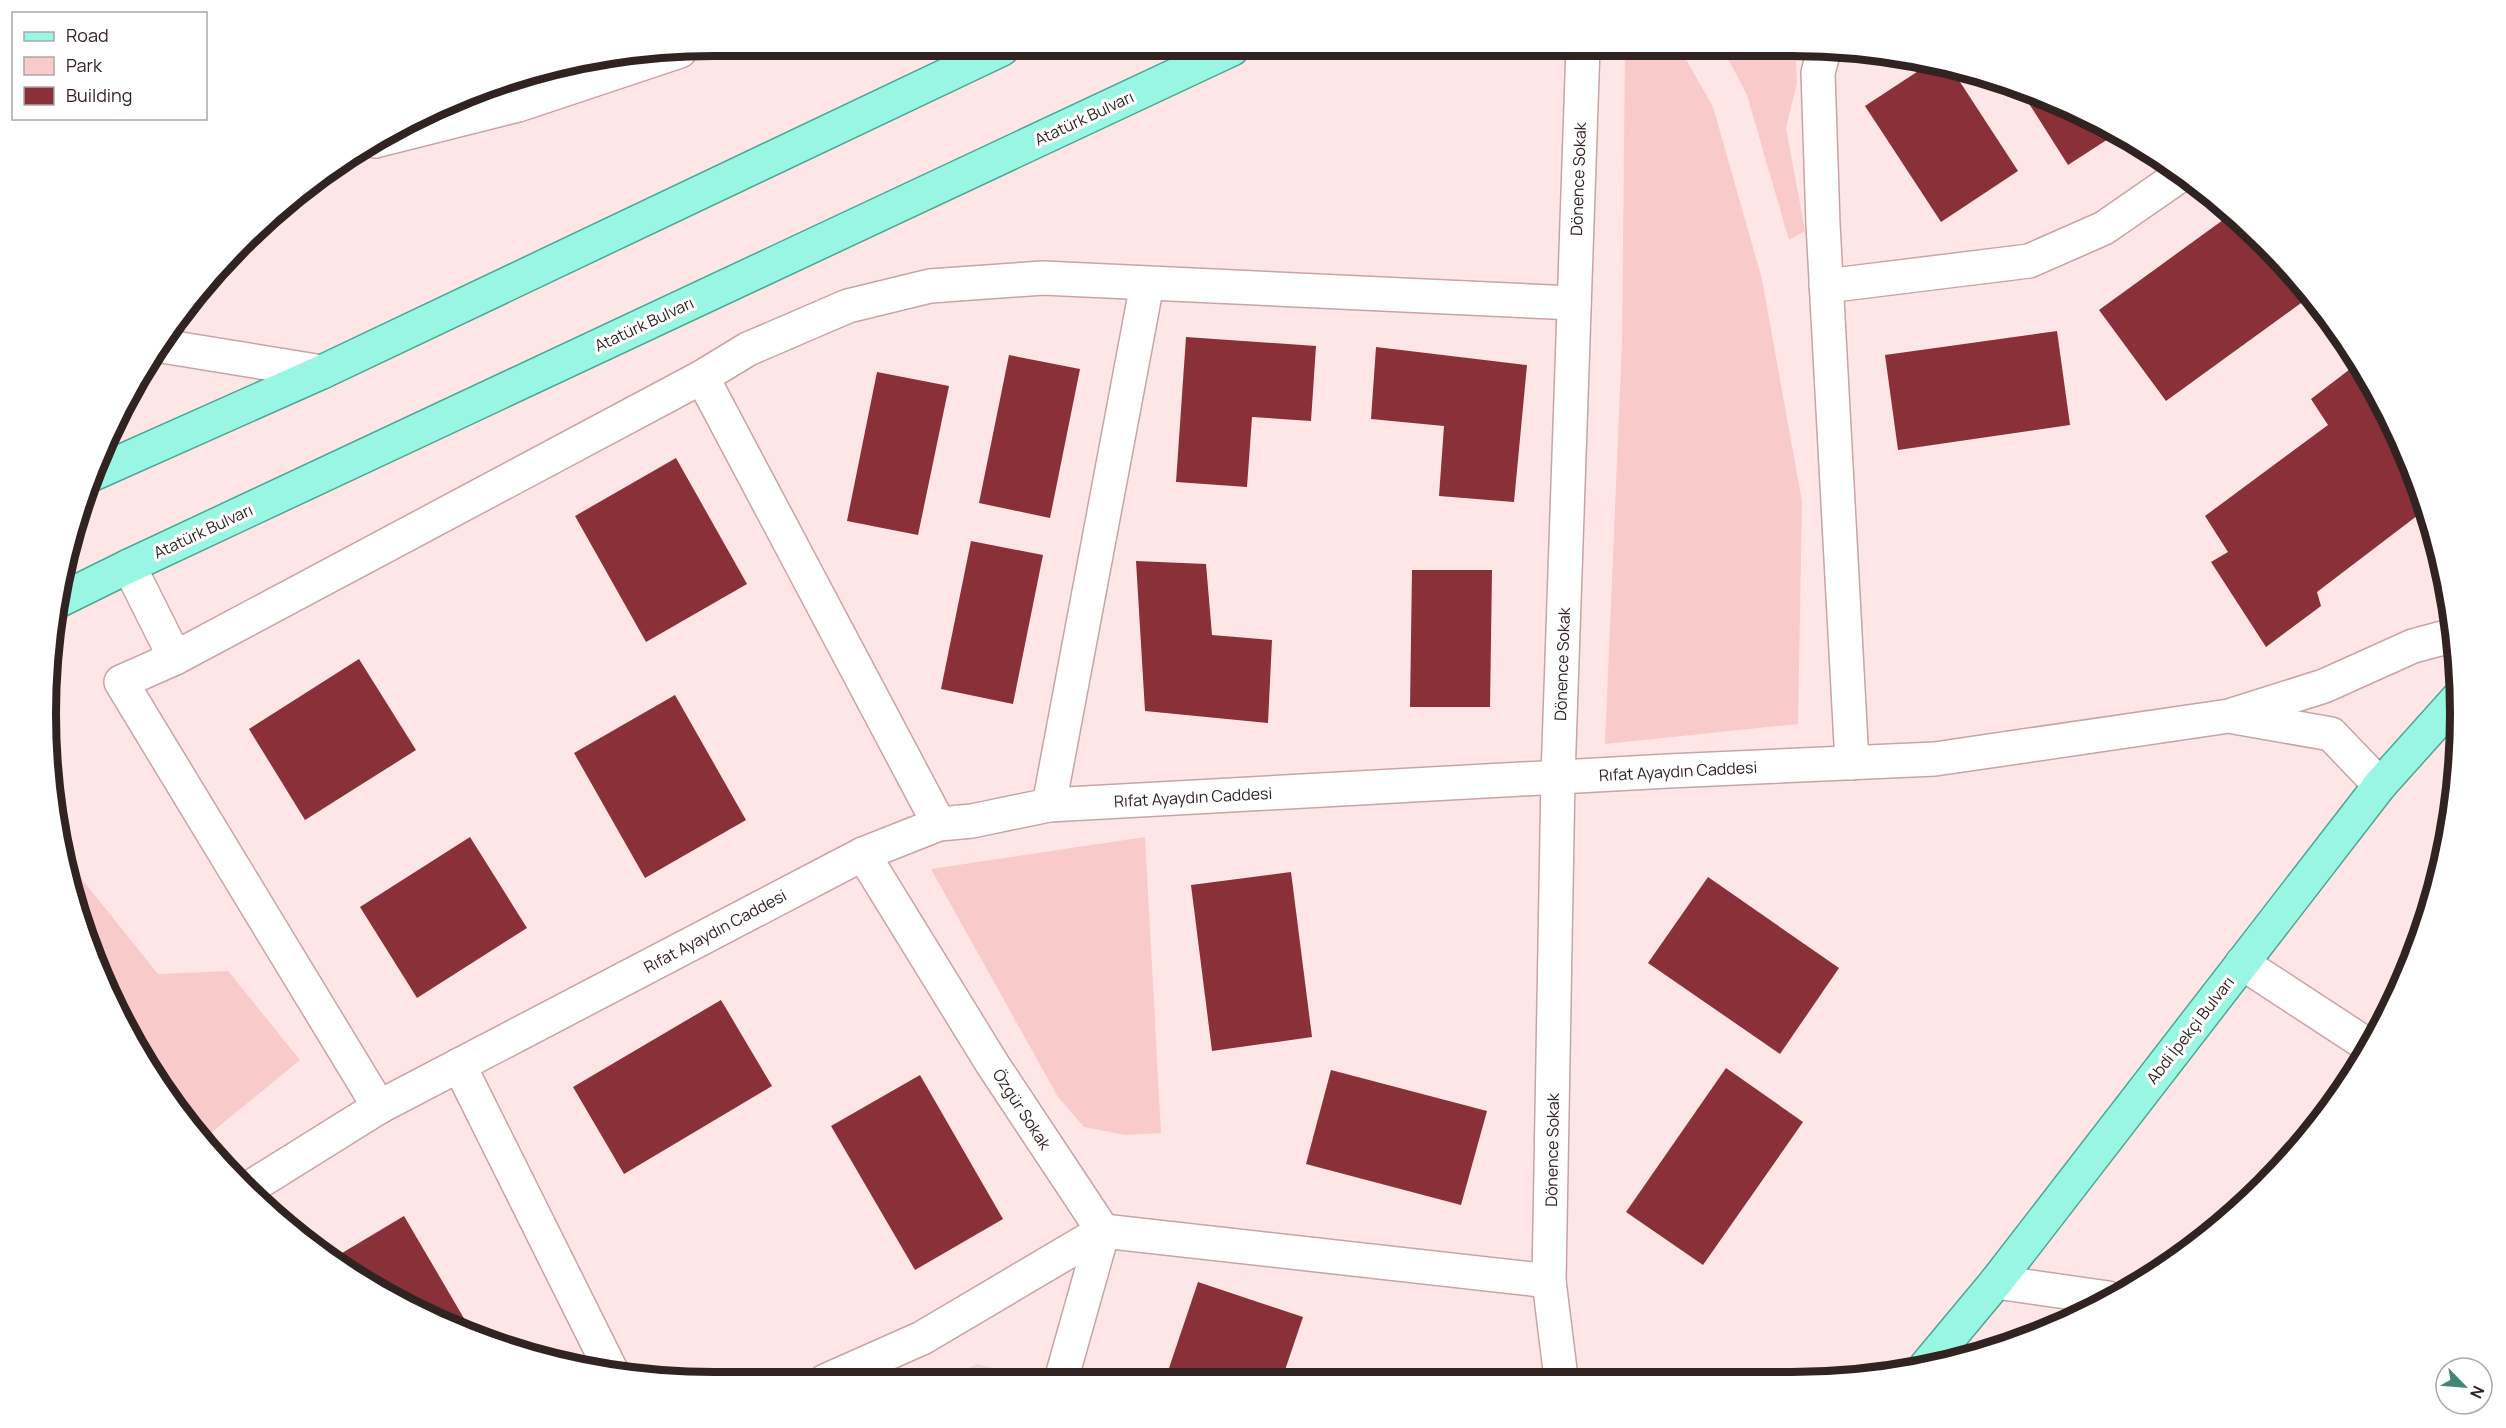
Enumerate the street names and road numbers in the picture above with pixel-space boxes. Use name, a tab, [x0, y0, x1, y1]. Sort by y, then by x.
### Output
street label: Atatürk Bulvarı	[1031, 85, 1137, 151]
street label: Dönence Sokak	[1565, 121, 1591, 236]
street label: Atatürk Bulvarı	[591, 291, 697, 357]
street label: Atatürk Bulvarı	[150, 498, 256, 564]
street label: Dönence Sokak	[1549, 606, 1575, 721]
street label: Rıfat Ayaydın Caddesi	[1598, 756, 1758, 786]
street label: Rıfat Ayaydın Caddesi	[1113, 782, 1273, 812]
street label: Rıfat Ayaydın Caddesi	[640, 884, 790, 978]
street label: Abdi İpekçi Bulvarı	[2141, 972, 2239, 1088]
street label: Özgür Sokak	[988, 1064, 1057, 1154]
street label: Dönence Sokak	[1540, 1092, 1564, 1207]

